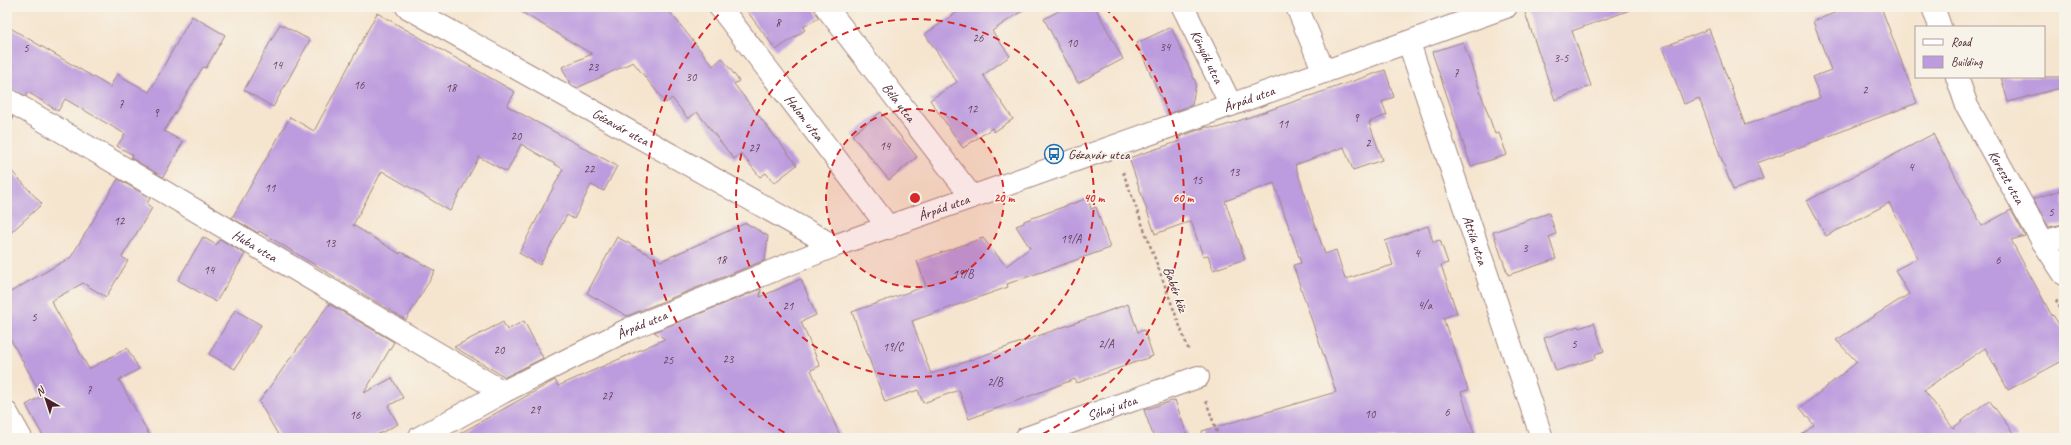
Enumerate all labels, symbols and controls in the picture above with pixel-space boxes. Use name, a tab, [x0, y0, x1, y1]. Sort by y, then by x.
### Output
house number: 8	[775, 15, 782, 31]
legend	[1915, 26, 2045, 78]
street label: Könyök utca	[1187, 27, 1228, 87]
house number: 26	[973, 30, 984, 46]
text: Road	[1951, 34, 1973, 50]
house number: 10	[1067, 35, 1079, 51]
house number: 34	[1160, 39, 1172, 55]
house number: 5	[23, 40, 29, 56]
house number: 3-5	[1554, 50, 1569, 66]
text: Building	[1951, 54, 1983, 70]
house number: 14	[272, 57, 284, 73]
house number: 23	[588, 59, 600, 75]
house number: 7	[1453, 65, 1459, 81]
house number: 30	[686, 69, 698, 85]
house number: 16	[354, 77, 365, 93]
house number: 18	[446, 80, 458, 96]
street label: Béla utca	[878, 80, 920, 126]
street label: Árpád utca	[1221, 82, 1278, 116]
house number: 2	[1862, 82, 1869, 98]
street label: Halom utca	[781, 91, 828, 145]
house number: 7	[118, 96, 124, 112]
house number: 12	[967, 101, 979, 117]
house number: 9	[153, 105, 160, 121]
street label: Gézavár utca	[589, 105, 653, 150]
house number: 9	[1353, 110, 1360, 126]
house number: 11	[1278, 116, 1289, 132]
house number: 20	[511, 128, 523, 144]
house number: 2	[1365, 135, 1372, 151]
house number: 14	[880, 138, 892, 154]
house number: 27	[749, 140, 760, 156]
bus stop icon: Gézavár utca	[1043, 143, 1065, 165]
place label: Gézavár utca	[1068, 146, 1131, 163]
street label: Kereszt utca	[1984, 147, 2028, 208]
house number: 4	[1908, 159, 1915, 175]
house number: 22	[584, 161, 596, 177]
house number: 13	[1229, 164, 1241, 180]
house number: 15	[1192, 172, 1203, 188]
house number: 11	[265, 180, 276, 196]
street label: Árpád utca	[916, 190, 973, 224]
text: 20 m	[994, 190, 1015, 206]
text: 40 m	[1084, 190, 1105, 206]
text: 60 m	[1173, 190, 1195, 206]
centre of rings	[908, 191, 922, 205]
house number: 5	[2048, 204, 2054, 220]
house number: 12	[114, 213, 126, 229]
street label: Attila utca	[1459, 213, 1491, 268]
street label: Huba utca	[229, 226, 281, 266]
house number: 19/A	[1061, 231, 1082, 247]
house number: 13	[325, 235, 337, 251]
house number: 3	[1522, 240, 1529, 256]
house number: 4	[1414, 245, 1421, 261]
house number: 18	[716, 252, 728, 268]
house number: 6	[1995, 252, 2001, 268]
house number: 14	[204, 262, 216, 278]
street label: Babér köz	[1160, 264, 1192, 316]
house number: 19/B	[952, 266, 974, 282]
house number: 4/a	[1418, 297, 1433, 313]
house number: 21	[783, 298, 794, 314]
street label: Árpád utca	[614, 306, 671, 343]
house number: 5	[31, 309, 37, 325]
house number: 2/A	[1098, 336, 1115, 352]
house number: 5	[1571, 336, 1577, 352]
house number: 19/C	[883, 339, 905, 355]
house number: 20	[494, 342, 506, 358]
house number: 23	[723, 351, 735, 367]
house number: 25	[663, 352, 674, 368]
house number: 2/B	[987, 374, 1004, 390]
north arrow	[26, 379, 66, 419]
text: N	[33, 382, 48, 399]
house number: 7	[86, 382, 92, 398]
house number: 27	[602, 388, 613, 404]
street label: Sóhaj utca	[1085, 391, 1140, 425]
house number: 29	[530, 402, 542, 418]
house number: 6	[1444, 404, 1450, 420]
house number: 10	[1365, 406, 1377, 422]
house number: 16	[350, 407, 361, 423]

